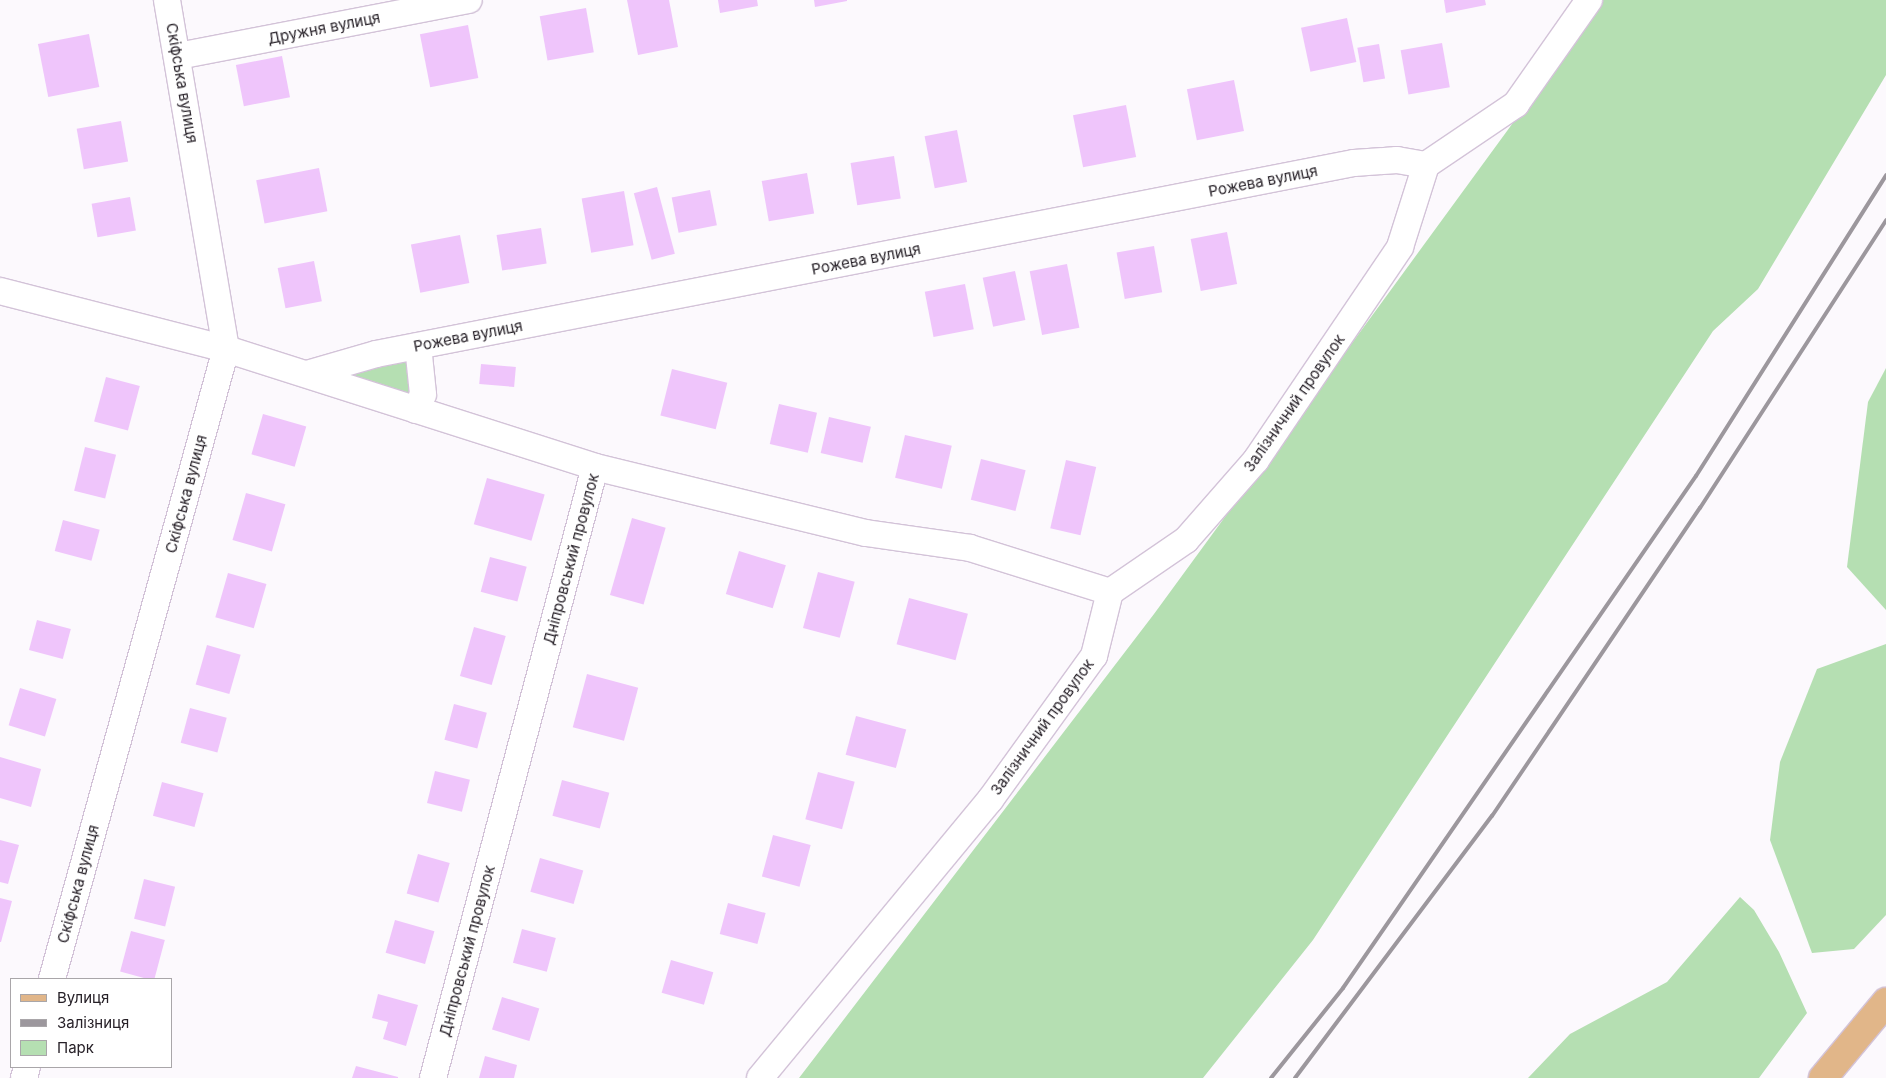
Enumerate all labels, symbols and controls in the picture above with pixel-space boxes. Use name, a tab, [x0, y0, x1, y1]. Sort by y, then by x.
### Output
street label: Дружня вулиця	[266, 8, 382, 48]
street label: Скіфська вулиця	[163, 21, 201, 145]
street label: Рожева вулиця	[1207, 162, 1319, 200]
street label: Рожева вулиця	[810, 240, 922, 278]
street label: Рожева вулиця	[412, 317, 524, 355]
street label: Залізничний провулок	[1240, 331, 1348, 475]
street label: Скіфська вулиця	[162, 433, 210, 555]
street label: Дніпровський провулок	[539, 472, 603, 646]
street label: Залізничний провулок	[987, 656, 1097, 798]
street label: Скіфська вулиця	[54, 823, 102, 945]
street label: Дніпровський провулок	[435, 864, 499, 1038]
legend	[10, 978, 172, 1068]
text: Вулиця	[57, 988, 109, 1007]
text: Залізниця	[57, 1013, 129, 1032]
text: Парк	[57, 1038, 94, 1057]

